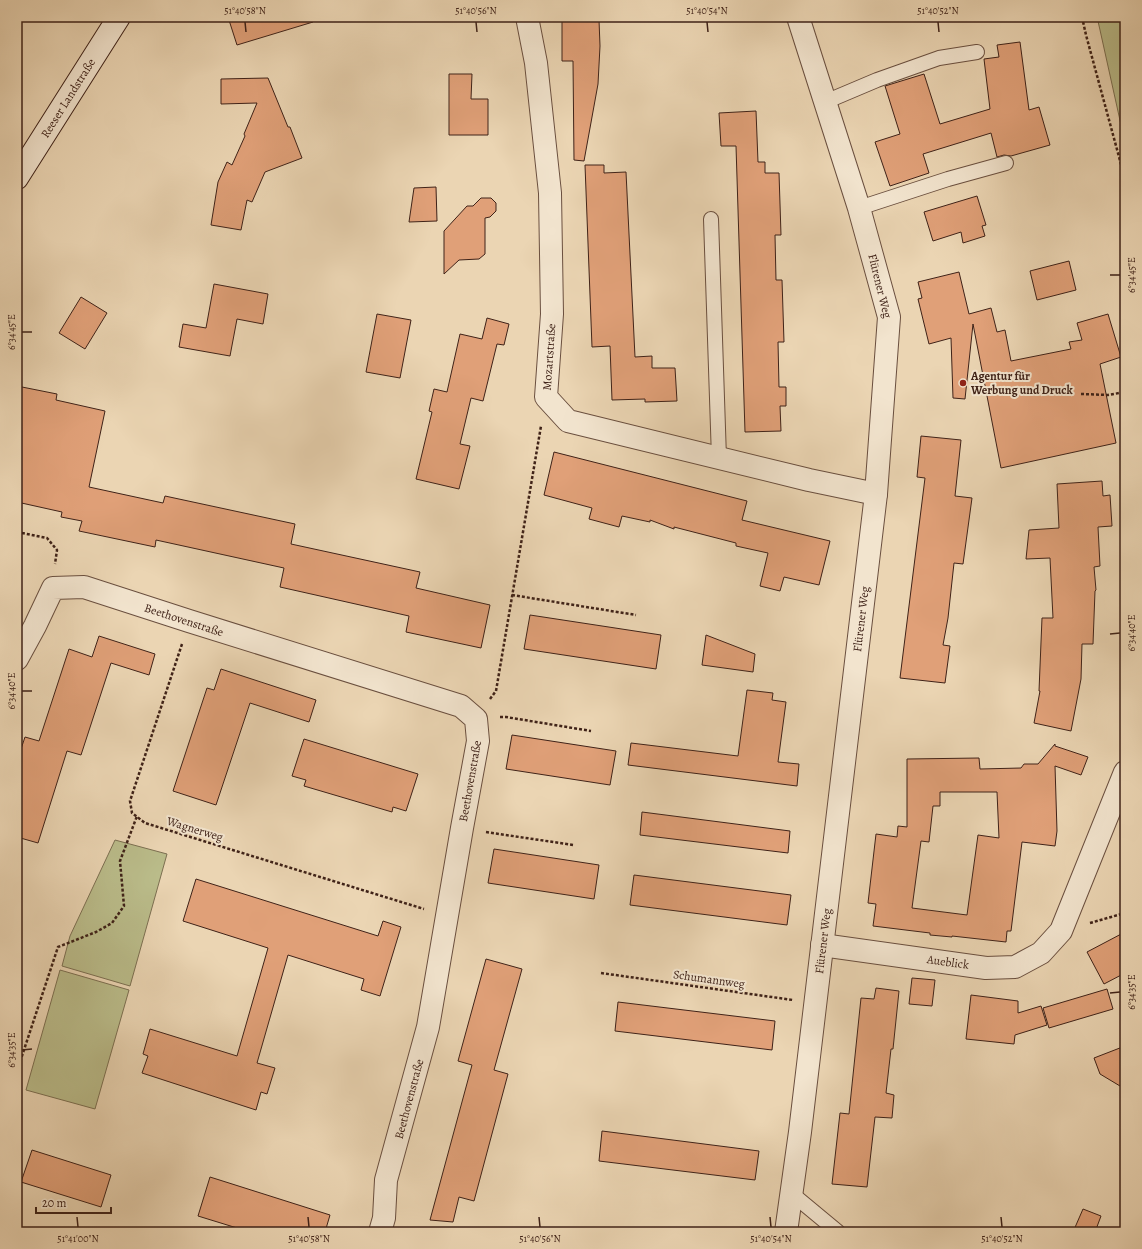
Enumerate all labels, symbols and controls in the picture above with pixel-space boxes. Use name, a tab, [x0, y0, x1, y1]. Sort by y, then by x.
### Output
text: 51°40'58"N	[224, 4, 266, 17]
text: 51°40'56"N	[455, 4, 497, 17]
text: 51°40'54"N	[686, 4, 728, 17]
text: 51°40'52"N	[917, 4, 959, 17]
street label: Reeser Landstraße	[37, 55, 99, 141]
street label: Flürener Weg	[864, 252, 896, 320]
text: 6°34'45"E	[1125, 257, 1138, 293]
text: 6°34'45"E	[5, 314, 18, 350]
street label: Mozartstraße	[539, 323, 559, 391]
place label: Agentur für Werbung und Druck	[970, 368, 1073, 398]
marker: Agentur für Werbung und Druck	[958, 378, 968, 388]
street label: Flürener Weg	[849, 585, 873, 653]
street label: Beethovenstraße	[142, 600, 226, 640]
text: 6°34'40"E	[1125, 614, 1138, 651]
text: 6°34'40"E	[5, 672, 18, 709]
street label: Beethovenstraße	[455, 739, 485, 823]
street label: Wagnerweg	[164, 813, 225, 845]
street label: Flürener Weg	[811, 907, 835, 975]
street label: Aueblick	[925, 951, 970, 973]
street label: Schumannweg	[672, 966, 746, 992]
text: 6°34'35"E	[1125, 974, 1138, 1010]
text: 6°34'35"E	[5, 1032, 18, 1068]
street label: Beethovenstraße	[391, 1057, 427, 1141]
scale bar	[36, 1189, 111, 1215]
text: 20 m	[42, 1195, 66, 1211]
text: 51°41'00"N	[57, 1232, 99, 1245]
text: 51°40'58"N	[288, 1232, 330, 1245]
text: 51°40'56"N	[519, 1232, 561, 1245]
text: 51°40'54"N	[750, 1232, 792, 1245]
text: 51°40'52"N	[981, 1232, 1023, 1245]

